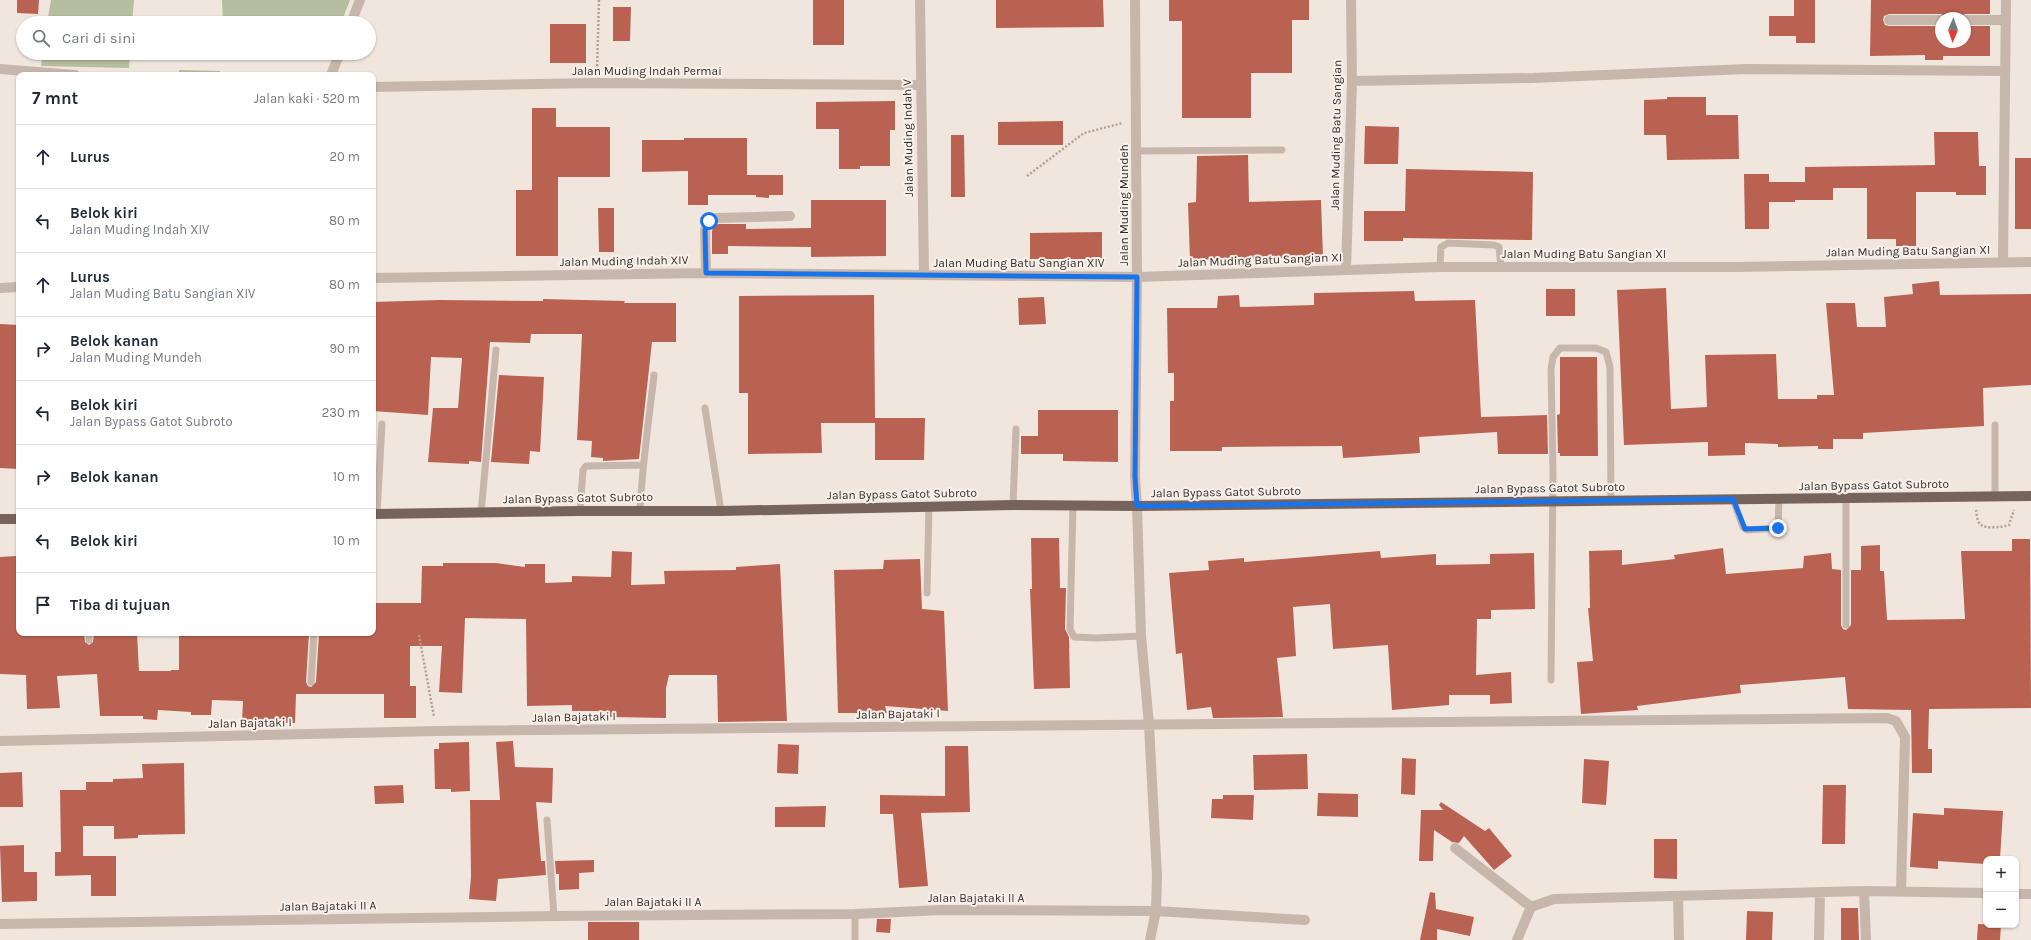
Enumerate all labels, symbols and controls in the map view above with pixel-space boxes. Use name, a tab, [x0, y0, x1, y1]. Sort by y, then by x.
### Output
north arrow	[1935, 12, 1971, 48]
search box	[16, 16, 376, 60]
icon: search	[30, 27, 52, 49]
text: Cari di sini	[62, 29, 136, 47]
street label: Jalan Muding Batu Sangian	[1328, 60, 1344, 210]
street label: Jalan Muding Indah Permai	[572, 64, 722, 78]
street label: Jalan Muding Indah V	[900, 79, 916, 197]
text: 7 mnt	[32, 88, 78, 108]
text: Jalan kaki · 520 m	[254, 91, 360, 106]
street label: Jalan Muding Mundeh	[1117, 144, 1131, 266]
icon: ahead	[32, 146, 54, 168]
text: Lurus	[70, 148, 110, 166]
text: 20 m	[330, 149, 360, 164]
text: Belok kiri	[70, 204, 138, 222]
icon: left	[32, 210, 54, 232]
route start	[700, 212, 718, 230]
text: 80 m	[329, 213, 360, 228]
text: Jalan Muding Indah XIV	[70, 222, 209, 237]
street label: Jalan Muding Batu Sangian XI	[1826, 243, 1990, 259]
street label: Jalan Muding Batu Sangian XI	[1502, 247, 1666, 261]
street label: Jalan Muding Batu Sangian XI	[1178, 250, 1342, 270]
street label: Jalan Muding Indah XIV	[560, 253, 689, 269]
street label: Jalan Muding Batu Sangian XIV	[933, 256, 1105, 270]
text: Lurus	[70, 268, 110, 286]
icon: ahead	[32, 274, 54, 296]
text: 80 m	[329, 277, 360, 292]
text: Jalan Muding Batu Sangian XIV	[70, 286, 255, 301]
text: Belok kanan	[70, 332, 159, 350]
icon: right	[32, 338, 54, 360]
text: 90 m	[329, 341, 360, 356]
text: Jalan Muding Mundeh	[70, 350, 202, 365]
text: Belok kiri	[70, 396, 138, 414]
icon: left	[32, 402, 54, 424]
text: 230 m	[322, 405, 360, 420]
text: Jalan Bypass Gatot Subroto	[70, 414, 233, 429]
icon: right	[32, 466, 54, 488]
text: Belok kanan	[70, 468, 159, 486]
text: 10 m	[333, 469, 360, 484]
street label: Jalan Bypass Gatot Subroto	[1799, 477, 1949, 493]
street label: Jalan Bypass Gatot Subroto	[1475, 480, 1625, 496]
street label: Jalan Bypass Gatot Subroto	[1151, 484, 1301, 500]
street label: Jalan Bypass Gatot Subroto	[827, 486, 977, 502]
street label: Jalan Bypass Gatot Subroto	[503, 490, 653, 506]
route end	[1769, 519, 1787, 537]
icon: left	[32, 530, 54, 552]
text: Belok kiri	[70, 532, 138, 550]
text: 10 m	[333, 533, 360, 548]
icon: arrive	[32, 594, 54, 616]
text: Tiba di tujuan	[70, 596, 170, 614]
street label: Jalan Bajataki I	[856, 706, 940, 722]
street label: Jalan Bajataki I	[532, 709, 616, 725]
street label: Jalan Bajataki I	[208, 715, 292, 731]
map controls	[1983, 856, 2019, 928]
button: +	[1983, 856, 2019, 892]
street label: Jalan Bajataki II A	[928, 891, 1024, 905]
button: −	[1983, 892, 2019, 928]
street label: Jalan Bajataki II A	[605, 895, 701, 909]
street label: Jalan Bajataki II A	[280, 898, 377, 914]

